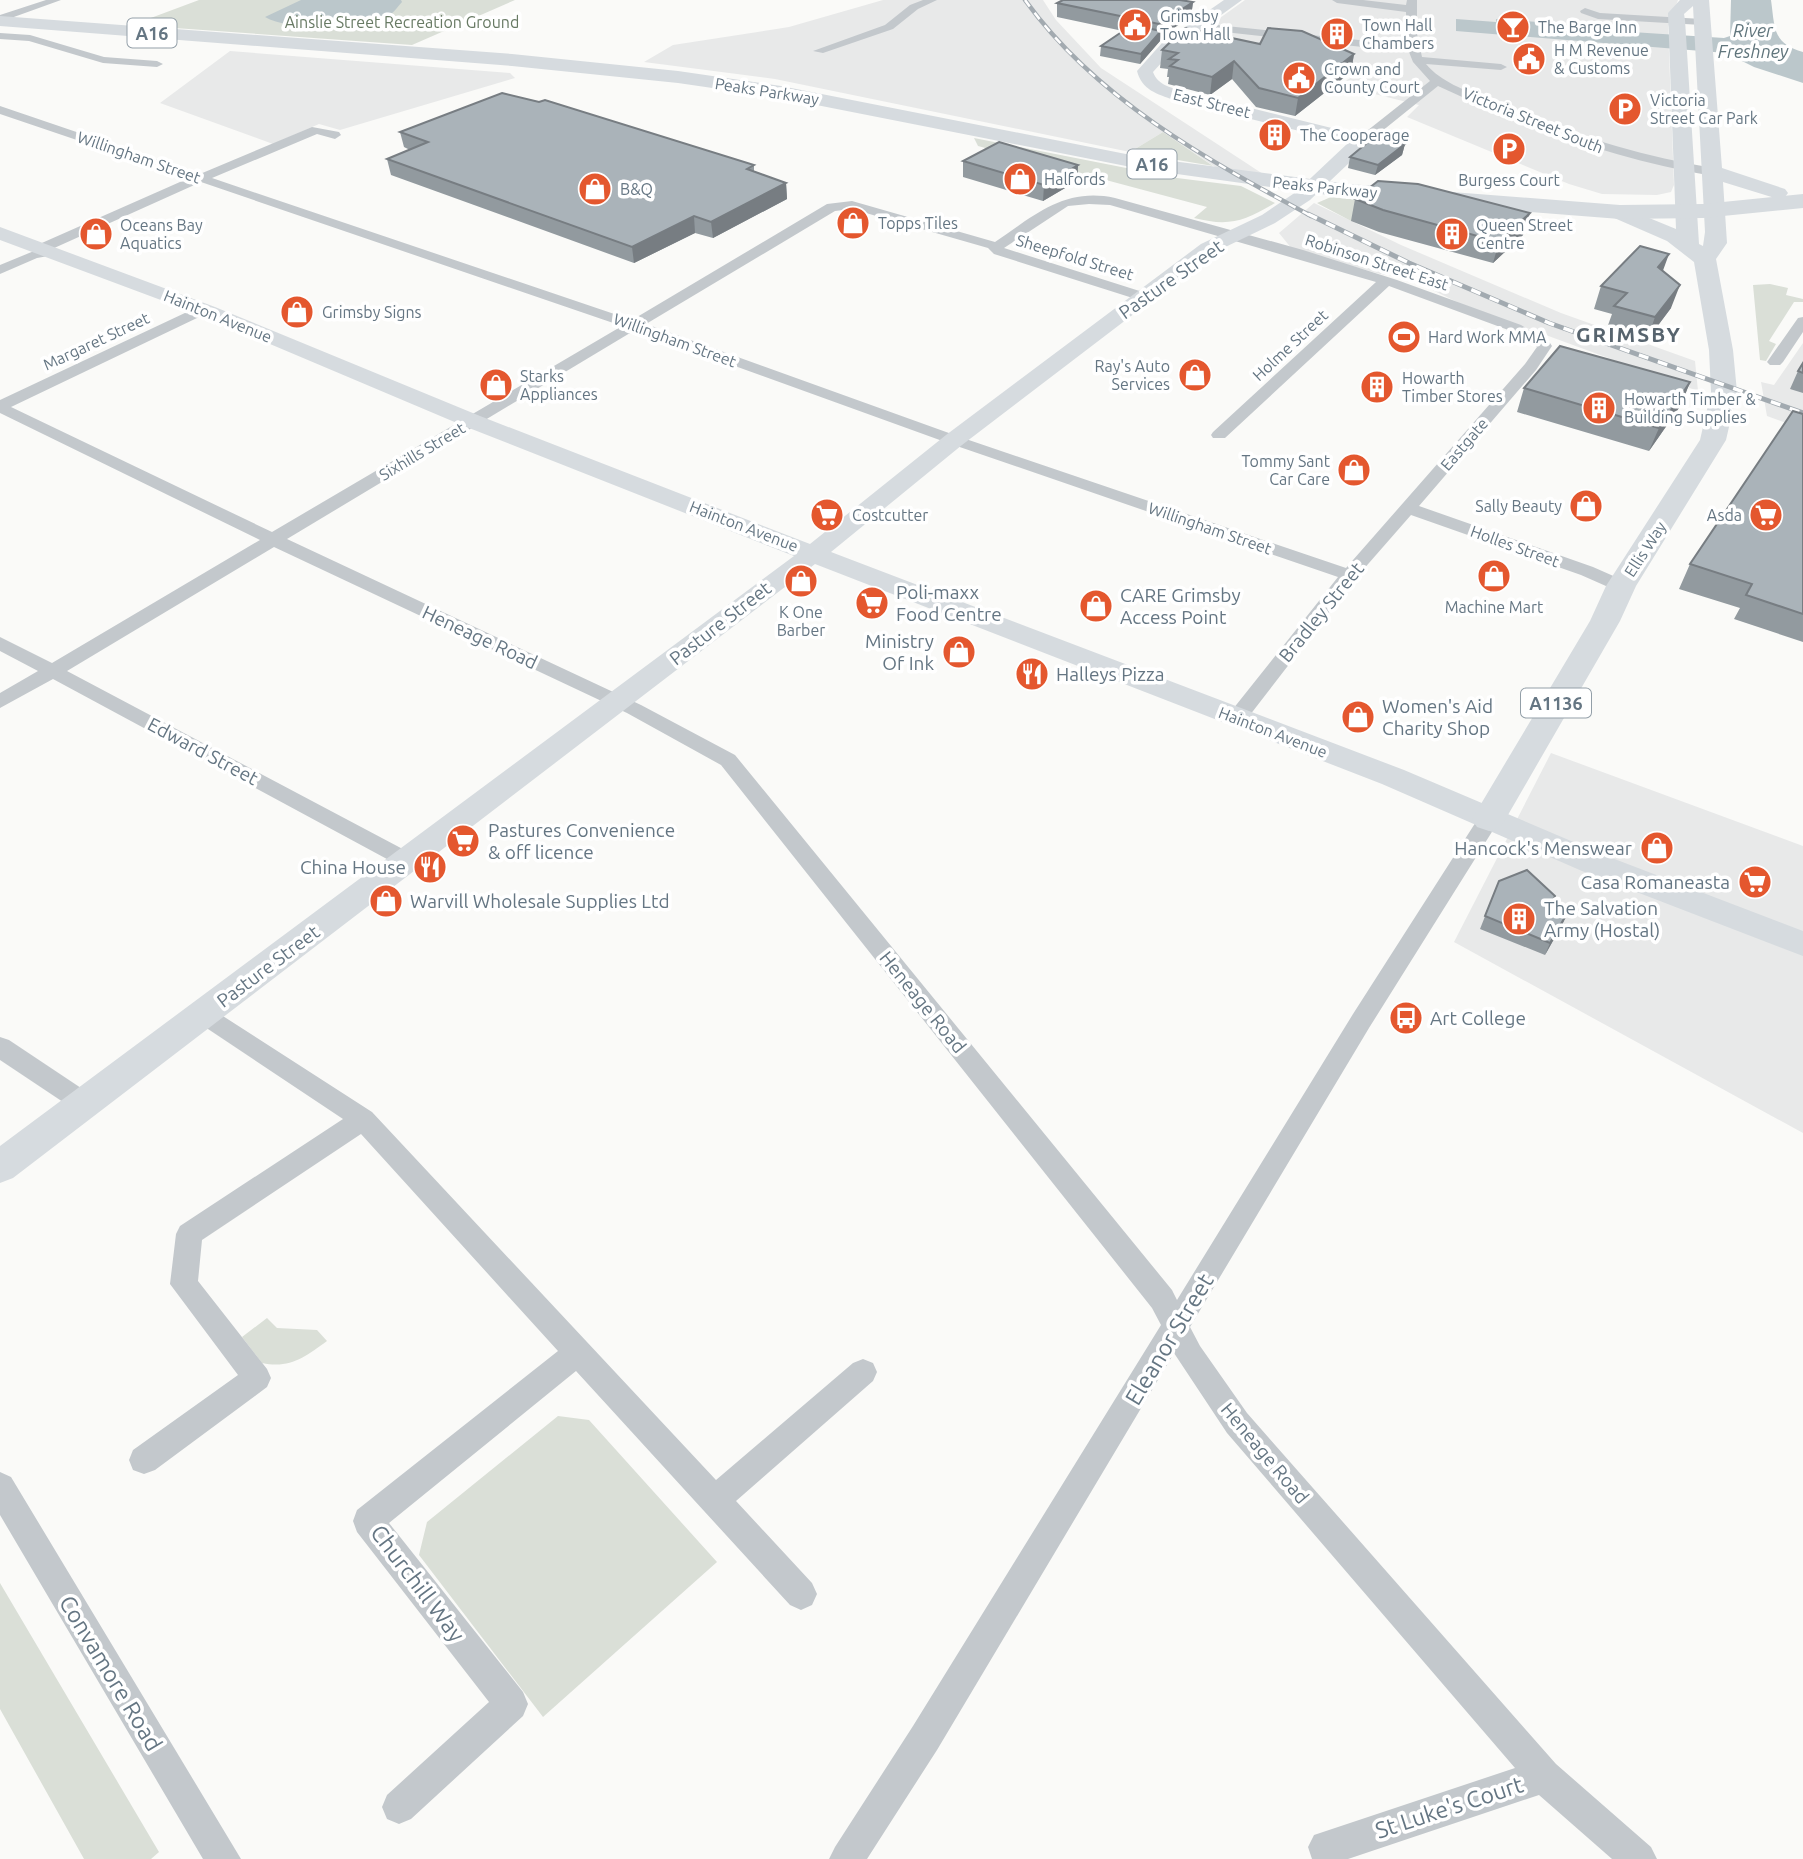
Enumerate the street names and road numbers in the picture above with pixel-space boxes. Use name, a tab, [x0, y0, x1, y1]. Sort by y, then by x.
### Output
road number: A16	[128, 18, 176, 48]
street label: Peaks Parkway	[714, 74, 821, 108]
street label: Victoria Street South	[1460, 84, 1606, 156]
street label: East Street	[1172, 85, 1253, 121]
street label: Willingham Street	[75, 127, 204, 187]
road number: A16	[1128, 149, 1176, 178]
street label: Peaks Parkway	[1272, 173, 1379, 201]
street label: Robinson Street East	[1303, 230, 1452, 294]
street label: Sheepfold Street	[1014, 231, 1137, 284]
street label: Pasture Street	[1114, 235, 1228, 323]
street label: Hainton Avenue	[161, 286, 275, 346]
street label: Holme Street	[1249, 305, 1332, 384]
street label: Margaret Street	[40, 308, 153, 373]
street label: Willingham Street	[611, 309, 739, 371]
street label: Eastgate	[1437, 414, 1491, 474]
street label: Sixhills Street	[376, 418, 469, 484]
street label: Hainton Avenue	[687, 497, 801, 555]
street label: Willingham Street	[1146, 498, 1275, 558]
street label: Ellis Way	[1620, 518, 1670, 580]
street label: Holles Street	[1468, 522, 1562, 571]
street label: Bradley Street	[1274, 557, 1368, 666]
street label: Pasture Street	[665, 576, 775, 669]
street label: Heneage Road	[419, 601, 541, 673]
road number: A1136	[1521, 688, 1591, 718]
street label: Hainton Avenue	[1216, 703, 1330, 761]
street label: Edward Street	[144, 713, 262, 790]
street label: Pasture Street	[212, 920, 324, 1012]
street label: Heneage Road	[875, 947, 971, 1057]
street label: Eleanor Street	[1120, 1269, 1218, 1409]
street label: Heneage Road	[1217, 1398, 1313, 1508]
street label: Churchill Way	[366, 1520, 470, 1646]
street label: Convamore Road	[55, 1591, 167, 1755]
street label: St Luke's Court	[1372, 1771, 1526, 1843]

